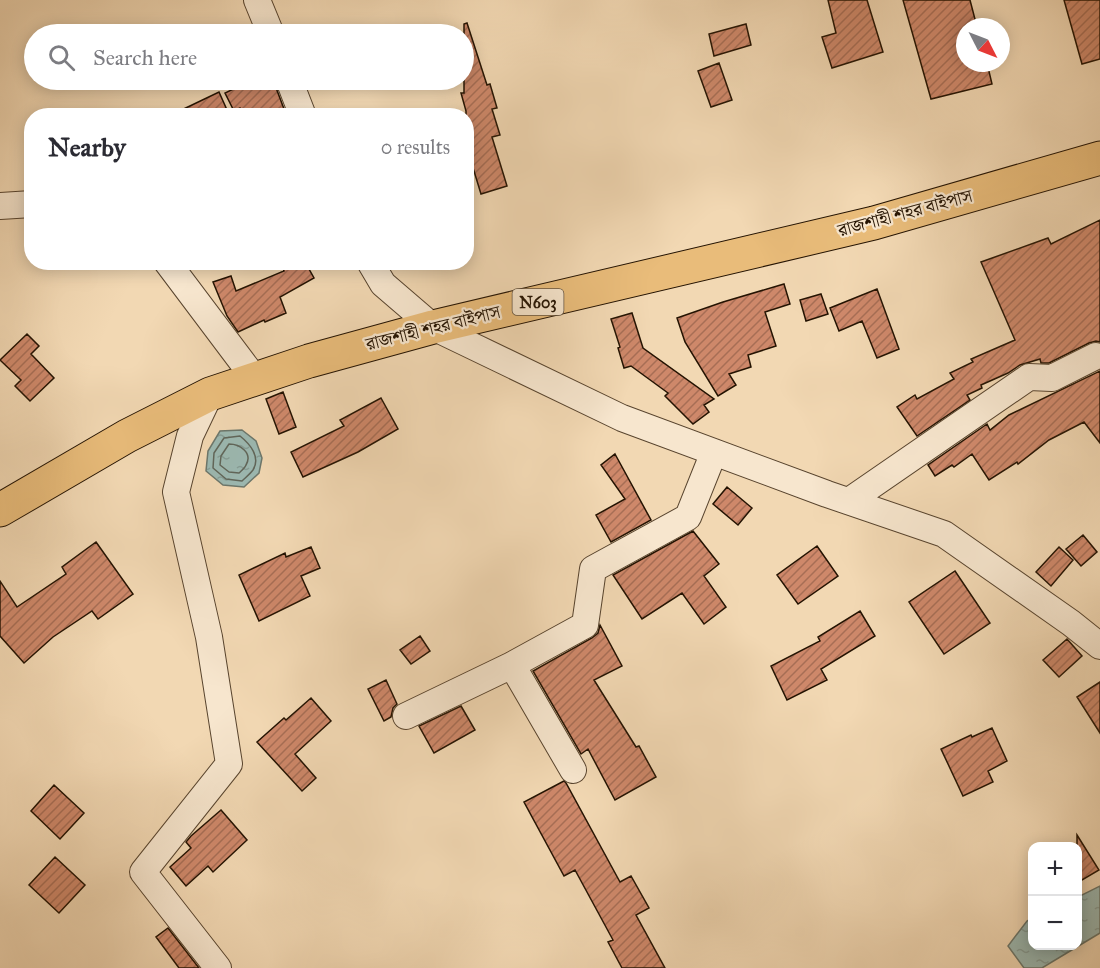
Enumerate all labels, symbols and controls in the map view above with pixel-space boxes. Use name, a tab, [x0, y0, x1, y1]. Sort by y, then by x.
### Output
north arrow	[956, 18, 1010, 72]
search box	[24, 24, 474, 90]
icon: search	[45, 41, 78, 74]
text: Search here	[93, 44, 197, 71]
text: Nearby	[48, 131, 126, 163]
text: 0 results	[381, 135, 450, 159]
street label: রাজশাহী শহর বাইপাস	[835, 184, 976, 242]
road number: N603	[512, 289, 564, 315]
street label: রাজশাহী শহর বাইপাস	[362, 300, 504, 356]
map controls	[1028, 842, 1082, 950]
button: +	[1028, 842, 1082, 896]
button: −	[1028, 896, 1082, 950]

